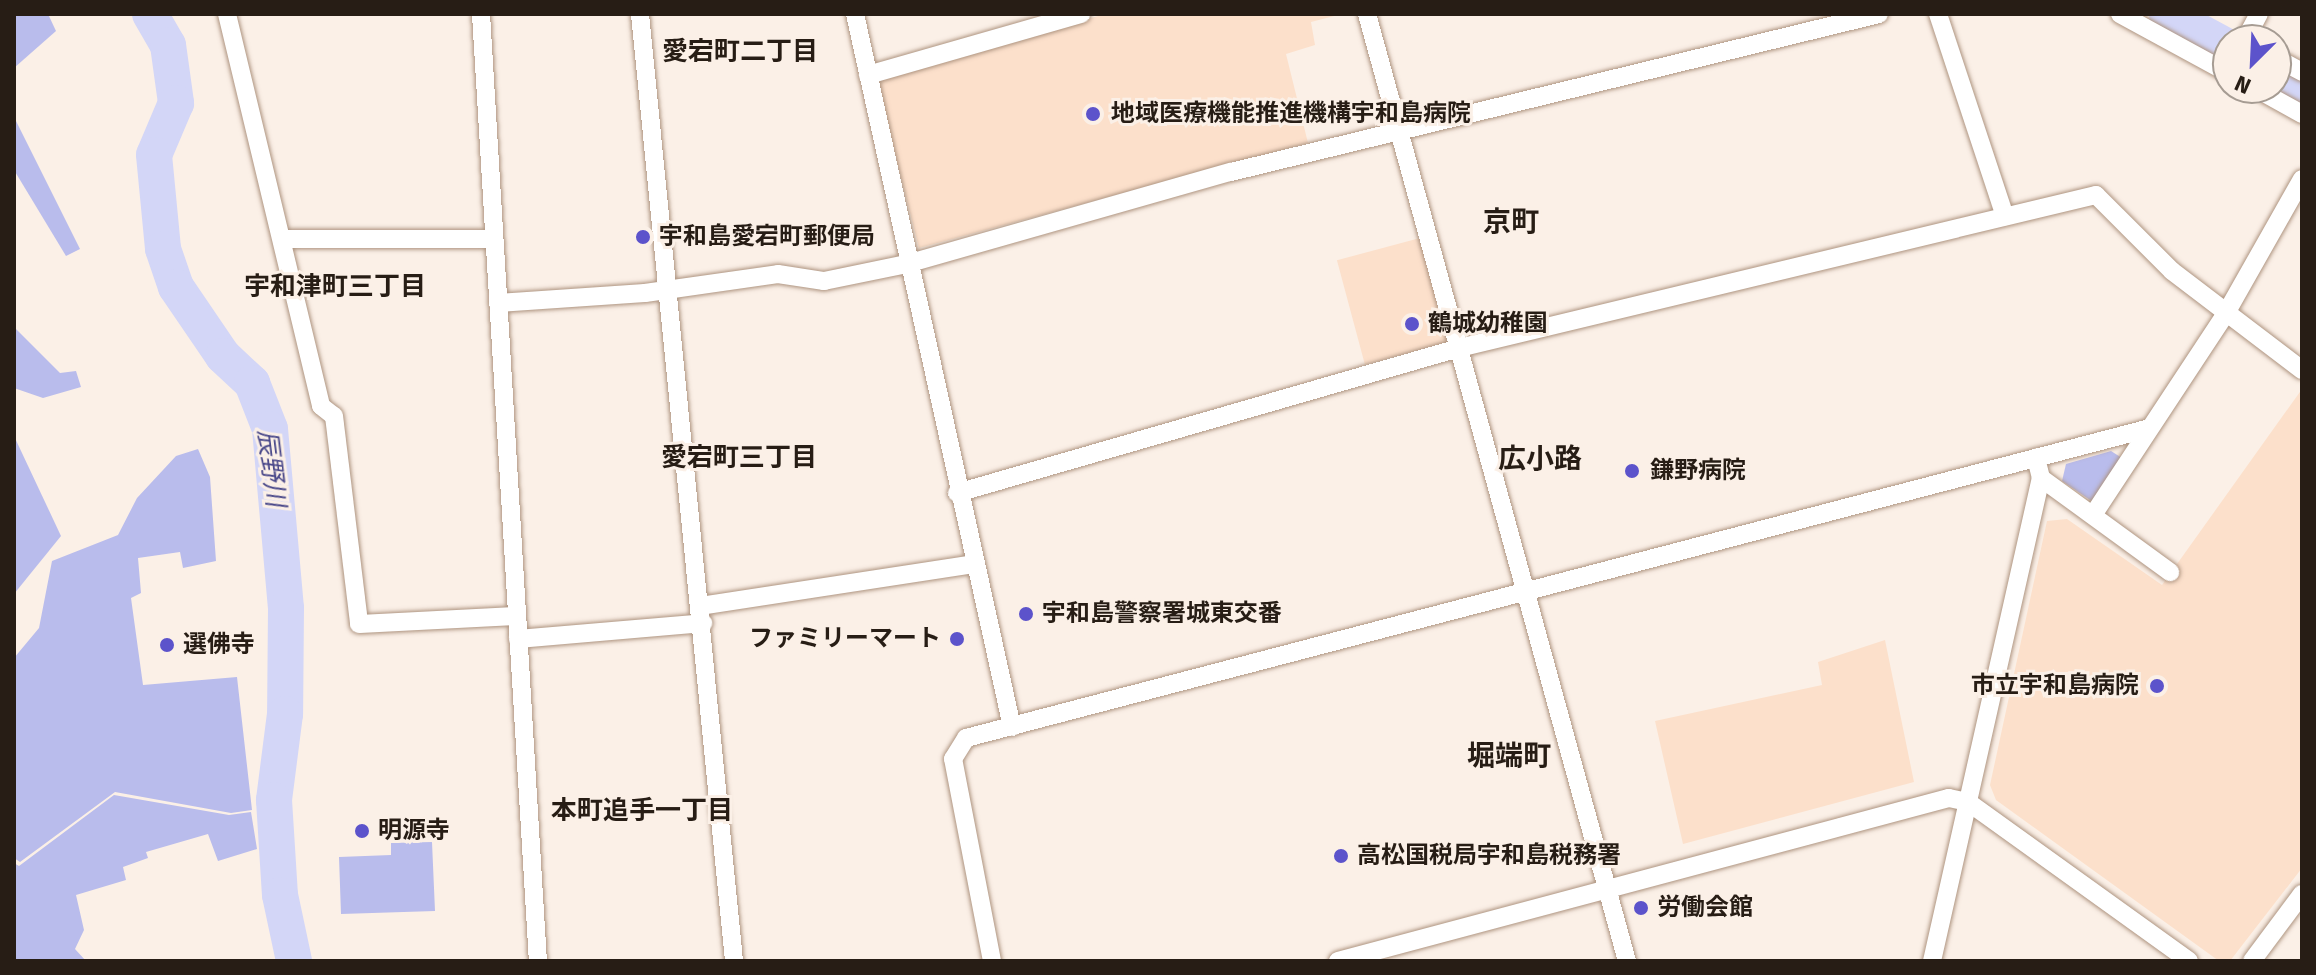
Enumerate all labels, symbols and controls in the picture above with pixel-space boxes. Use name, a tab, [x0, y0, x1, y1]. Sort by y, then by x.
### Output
north arrow	[2212, 24, 2292, 104]
district label: 愛宕町二丁目	[662, 36, 818, 68]
text: N	[2231, 69, 2255, 100]
place label: 地域医療機能推進機構宇和島病院	[1111, 100, 1471, 128]
marker: 地域医療機能推進機構宇和島病院	[1082, 103, 1104, 125]
district label: 京町	[1483, 205, 1539, 239]
place label: 宇和島愛宕町郵便局	[659, 223, 875, 251]
marker: 宇和島愛宕町郵便局	[634, 228, 652, 246]
district label: 宇和津町三丁目	[244, 271, 426, 303]
place label: 鶴城幼稚園	[1428, 310, 1548, 338]
marker: 鶴城幼稚園	[1403, 315, 1421, 333]
water label: 辰野川	[251, 427, 291, 509]
district label: 愛宕町三丁目	[661, 442, 817, 474]
district label: 広小路	[1498, 442, 1582, 476]
place label: 鎌野病院	[1650, 457, 1746, 485]
marker: 鎌野病院	[1621, 460, 1643, 482]
place label: 宇和島警察署城東交番	[1042, 600, 1282, 628]
marker: 宇和島警察署城東交番	[1017, 605, 1035, 623]
place label: ファミリーマート	[749, 625, 941, 653]
marker: ファミリーマート	[948, 630, 966, 648]
place label: 選佛寺	[183, 631, 255, 659]
marker: 選佛寺	[158, 636, 176, 654]
place label: 市立宇和島病院	[1971, 672, 2139, 700]
marker: 市立宇和島病院	[2146, 675, 2168, 697]
district label: 堀端町	[1467, 739, 1551, 773]
district label: 本町追手一丁目	[551, 795, 733, 827]
place label: 明源寺	[378, 817, 450, 845]
marker: 明源寺	[353, 822, 371, 840]
place label: 高松国税局宇和島税務署	[1357, 842, 1621, 870]
marker: 高松国税局宇和島税務署	[1332, 847, 1350, 865]
place label: 労働会館	[1657, 894, 1753, 922]
marker: 労働会館	[1632, 899, 1650, 917]

